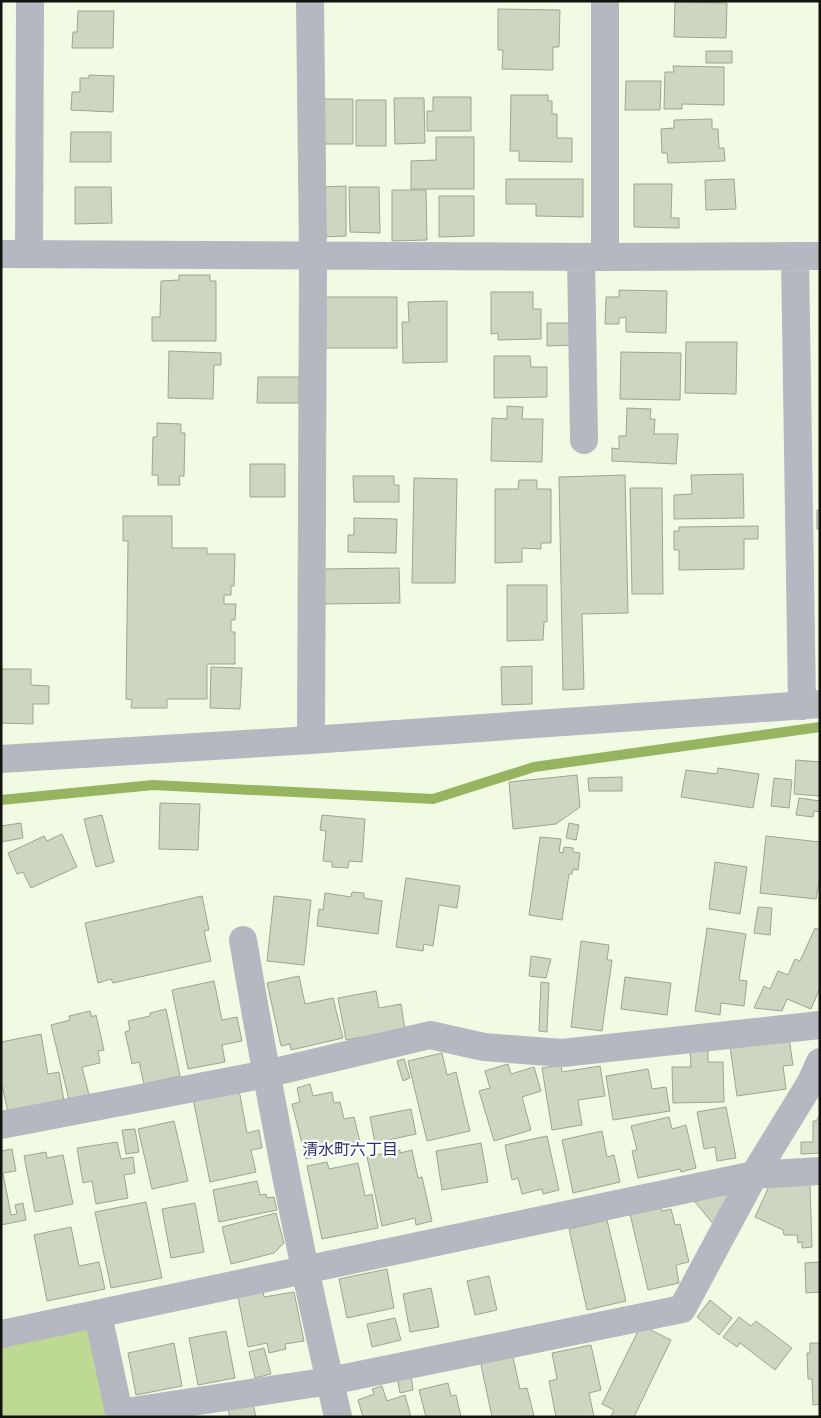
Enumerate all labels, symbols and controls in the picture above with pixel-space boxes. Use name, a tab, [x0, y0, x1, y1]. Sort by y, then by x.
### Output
district label: 清水町六丁目	[302, 1139, 398, 1159]

